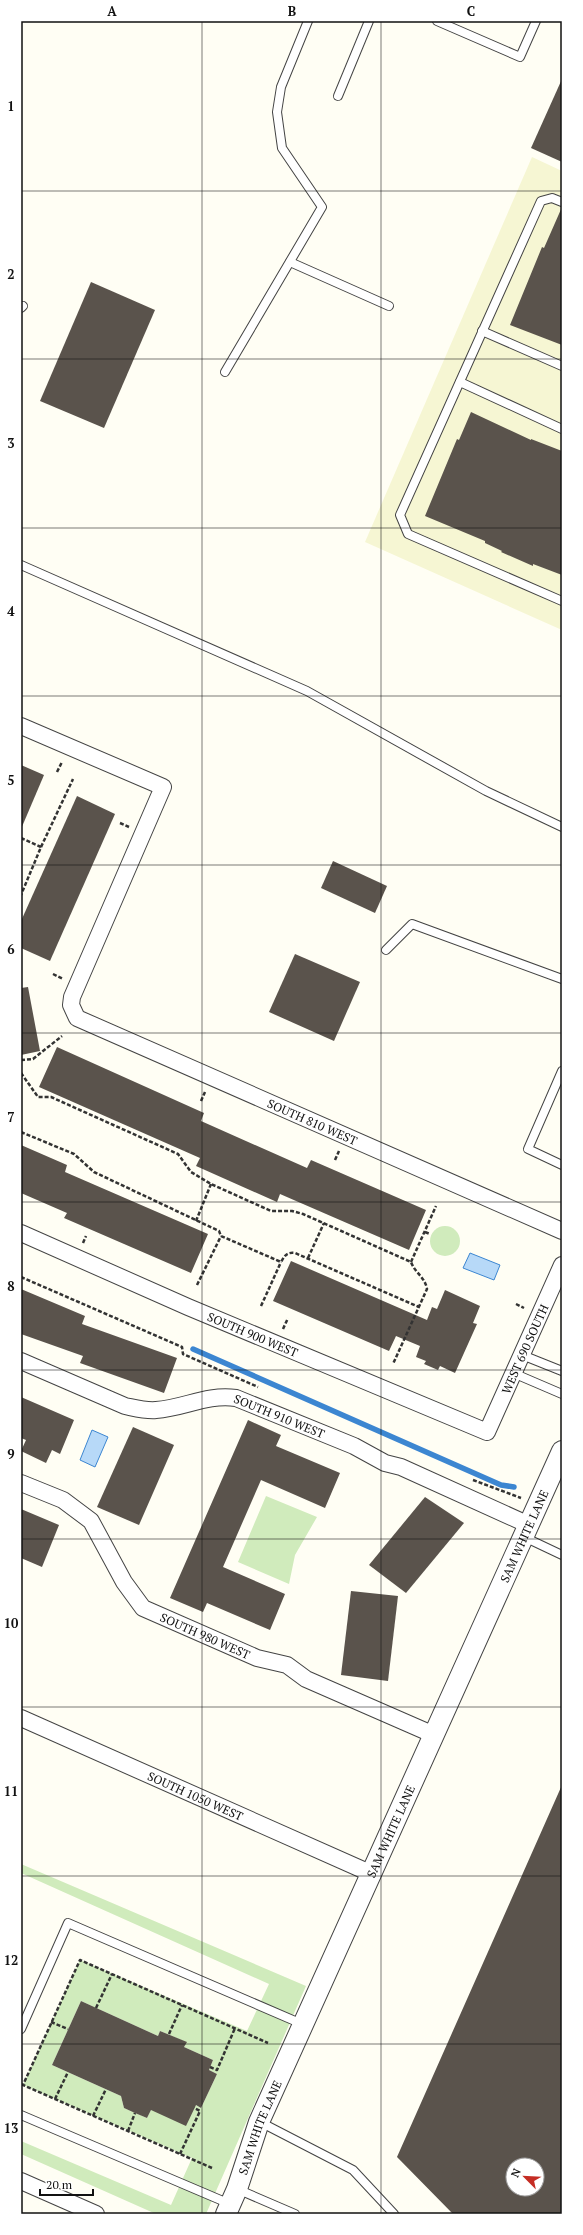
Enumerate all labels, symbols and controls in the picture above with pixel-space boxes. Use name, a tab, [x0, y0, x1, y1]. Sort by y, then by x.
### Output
text: A	[107, 2, 117, 20]
text: B	[288, 2, 296, 20]
text: C	[467, 2, 475, 20]
text: 1	[7, 97, 15, 115]
text: 2	[7, 265, 15, 283]
text: 3	[7, 434, 15, 452]
text: 4	[7, 602, 15, 620]
text: 5	[7, 771, 15, 789]
text: 6	[7, 940, 15, 958]
street label: SOUTH 810 WEST	[265, 1095, 360, 1148]
text: 7	[7, 1108, 15, 1126]
text: 8	[7, 1277, 15, 1295]
street label: WEST 690 SOUTH	[498, 1301, 551, 1396]
street label: SOUTH 900 WEST	[205, 1309, 301, 1360]
street label: SOUTH 910 WEST	[232, 1391, 328, 1441]
text: 9	[7, 1445, 15, 1463]
street label: SAM WHITE LANE	[496, 1487, 551, 1585]
street label: SOUTH 980 WEST	[158, 1609, 253, 1662]
text: 10	[4, 1614, 19, 1632]
street label: SOUTH 1050 WEST	[145, 1768, 246, 1824]
text: 11	[4, 1782, 18, 1800]
street label: SAM WHITE LANE	[363, 1782, 418, 1880]
text: 12	[4, 1951, 18, 1969]
street label: SAM WHITE LANE	[235, 2078, 284, 2176]
text: 13	[4, 2119, 18, 2137]
north arrow	[505, 2157, 545, 2197]
text: N	[508, 2166, 524, 2180]
scale bar	[40, 2171, 93, 2197]
text: 20 m	[46, 2177, 73, 2192]

